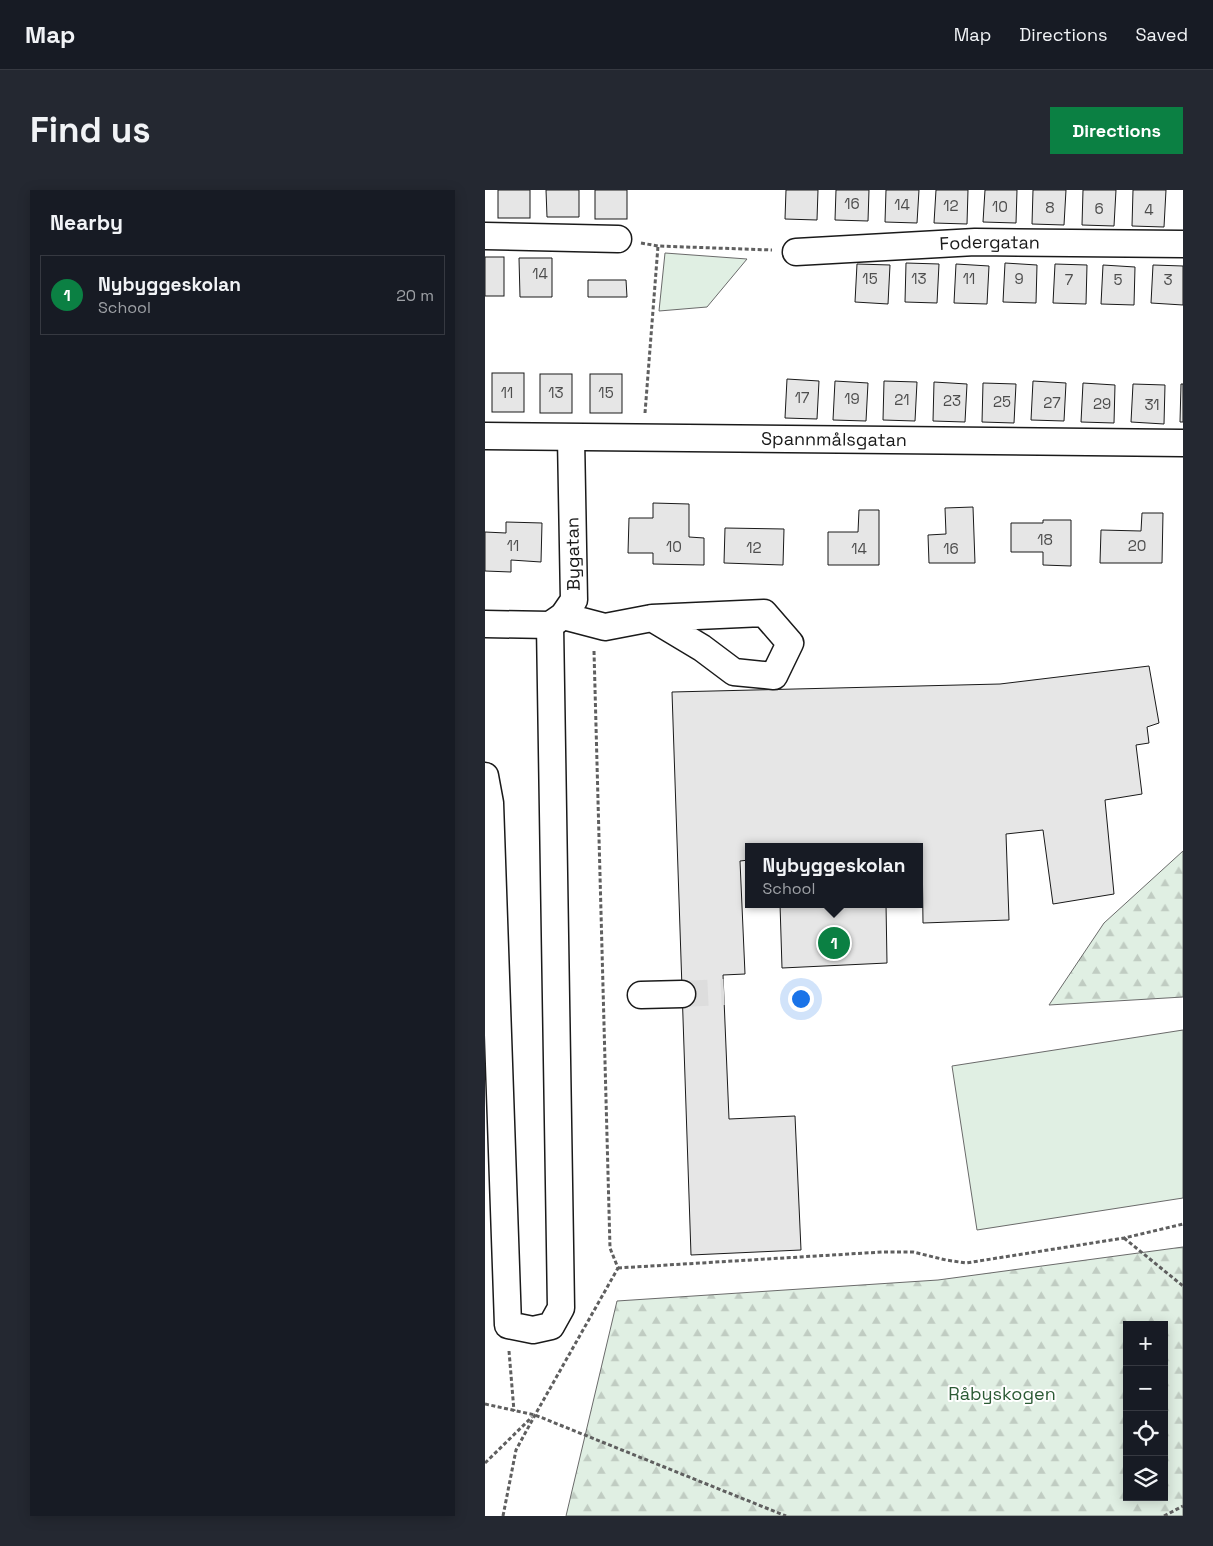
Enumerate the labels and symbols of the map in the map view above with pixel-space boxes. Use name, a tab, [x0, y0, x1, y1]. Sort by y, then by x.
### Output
house number: 16	[844, 194, 860, 213]
house number: 14	[894, 195, 910, 214]
house number: 12	[943, 196, 959, 215]
house number: 10	[992, 197, 1008, 216]
house number: 8	[1045, 198, 1055, 217]
house number: 6	[1094, 199, 1104, 218]
house number: 4	[1144, 200, 1154, 219]
street label: Fodergatan	[939, 230, 1040, 255]
house number: 14	[532, 264, 548, 283]
house number: 15	[862, 269, 878, 288]
house number: 13	[911, 269, 927, 288]
house number: 11	[963, 269, 975, 288]
house number: 9	[1014, 269, 1024, 288]
house number: 7	[1065, 270, 1073, 289]
house number: 5	[1114, 270, 1123, 289]
house number: 3	[1163, 270, 1173, 289]
house number: 11	[501, 383, 513, 402]
house number: 13	[548, 383, 564, 402]
house number: 15	[598, 383, 614, 402]
house number: 17	[795, 388, 809, 407]
house number: 19	[844, 389, 860, 408]
house number: 21	[894, 390, 910, 409]
house number: 23	[943, 391, 961, 410]
house number: 25	[993, 392, 1011, 411]
house number: 27	[1043, 393, 1061, 412]
house number: 29	[1093, 394, 1111, 413]
house number: 31	[1144, 395, 1160, 414]
street label: Spannmålsgatan	[761, 427, 907, 451]
street label: Bygatan	[560, 517, 585, 591]
house number: 18	[1037, 530, 1053, 549]
house number: 11	[507, 536, 519, 555]
house number: 20	[1128, 536, 1146, 555]
house number: 10	[666, 537, 682, 556]
house number: 12	[746, 538, 762, 557]
house number: 14	[851, 539, 867, 558]
house number: 16	[943, 539, 959, 558]
pin: 1	[818, 924, 850, 962]
your location	[788, 986, 814, 1012]
park label: Råbyskogen	[948, 1382, 1056, 1405]

